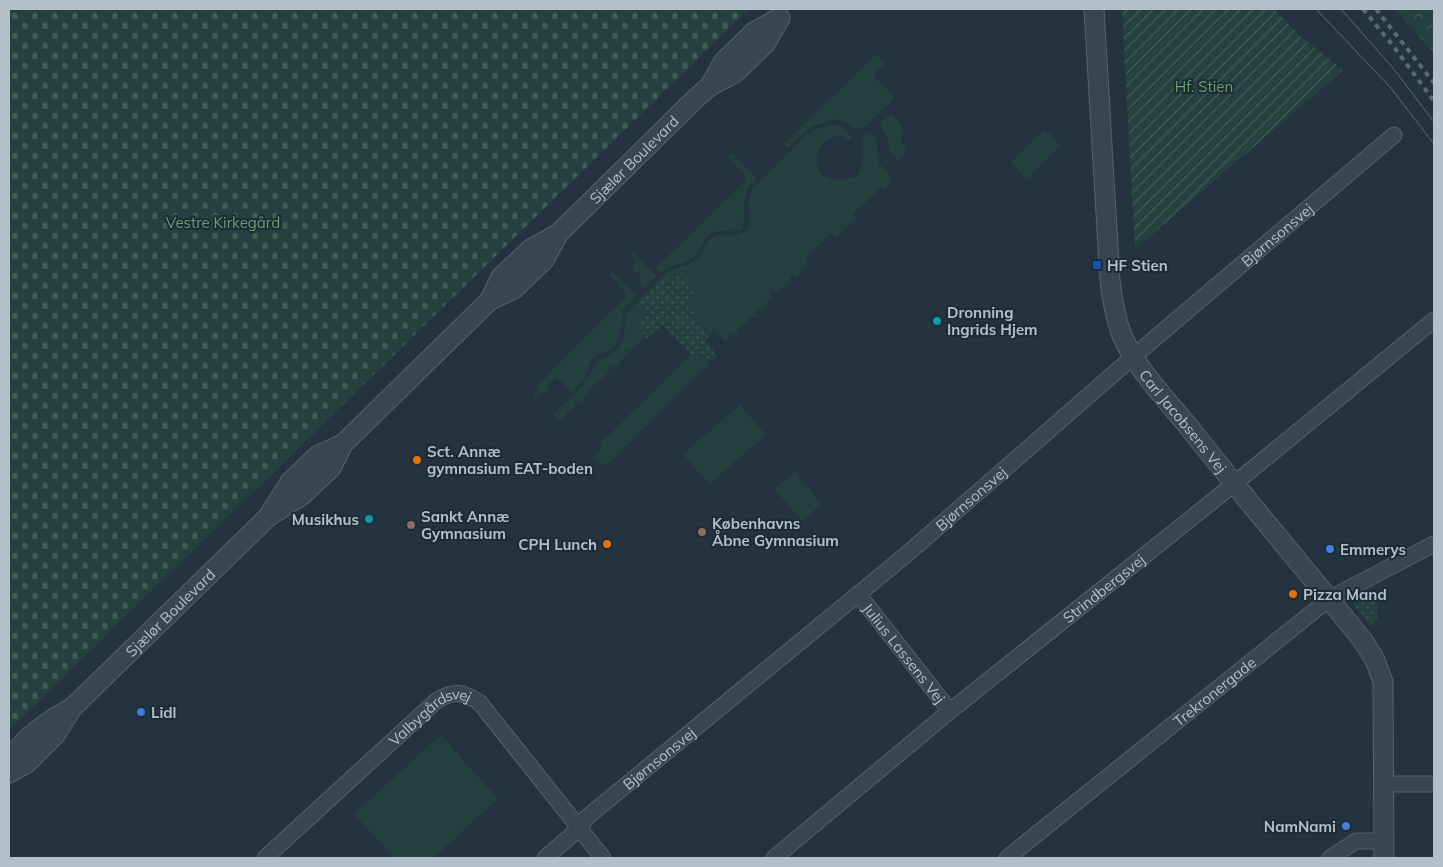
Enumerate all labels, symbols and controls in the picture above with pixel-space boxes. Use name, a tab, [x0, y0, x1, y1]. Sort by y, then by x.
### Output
park label: Hf. Stien	[1175, 77, 1233, 96]
street label: Sjælør Boulevard	[585, 111, 682, 208]
street label: Bjørnsonsvej	[1237, 199, 1317, 270]
park label: Vestre Kirkegård	[166, 213, 280, 232]
place label: HF Stien	[1107, 256, 1168, 275]
marker: HF Stien	[1091, 259, 1103, 271]
place label: Dronning Ingrids Hjem	[947, 303, 1038, 339]
marker: Dronning Ingrids Hjem	[931, 315, 943, 327]
street label: Carl Jacobsens Vej	[1135, 366, 1231, 477]
place label: Sct. Annæ gymnasium EAT-boden	[427, 442, 593, 478]
marker: Sct. Annæ gymnasium EAT-boden	[411, 454, 423, 466]
street label: Bjørnsonsvej	[931, 462, 1010, 535]
place label: Sankt Annæ Gymnasium	[421, 507, 509, 543]
place label: Musikhus	[292, 510, 359, 529]
marker: Musikhus	[363, 513, 375, 525]
place label: Københavns Åbne Gymnasium	[712, 514, 839, 550]
marker: Sankt Annæ Gymnasium	[405, 519, 417, 531]
marker: Københavns Åbne Gymnasium	[696, 526, 708, 538]
place label: CPH Lunch	[518, 535, 597, 554]
marker: CPH Lunch	[601, 538, 613, 550]
place label: Emmerys	[1340, 540, 1406, 559]
marker: Emmerys	[1324, 543, 1336, 555]
street label: Strindbergsvej	[1059, 550, 1149, 627]
street label: Sjælør Boulevard	[121, 564, 219, 660]
place label: Pizza Mand	[1303, 585, 1387, 604]
marker: Pizza Mand	[1287, 588, 1299, 600]
street label: Julius Lassens Vej	[859, 599, 950, 707]
street label: Trekronergade	[1169, 652, 1259, 730]
street label: Valbygårdsvej	[384, 684, 475, 749]
place label: Lidl	[151, 703, 177, 722]
marker: Lidl	[135, 706, 147, 718]
street label: Bjørnsonsvej	[619, 723, 699, 794]
place label: NamNami	[1264, 817, 1336, 836]
marker: NamNami	[1340, 820, 1352, 832]

